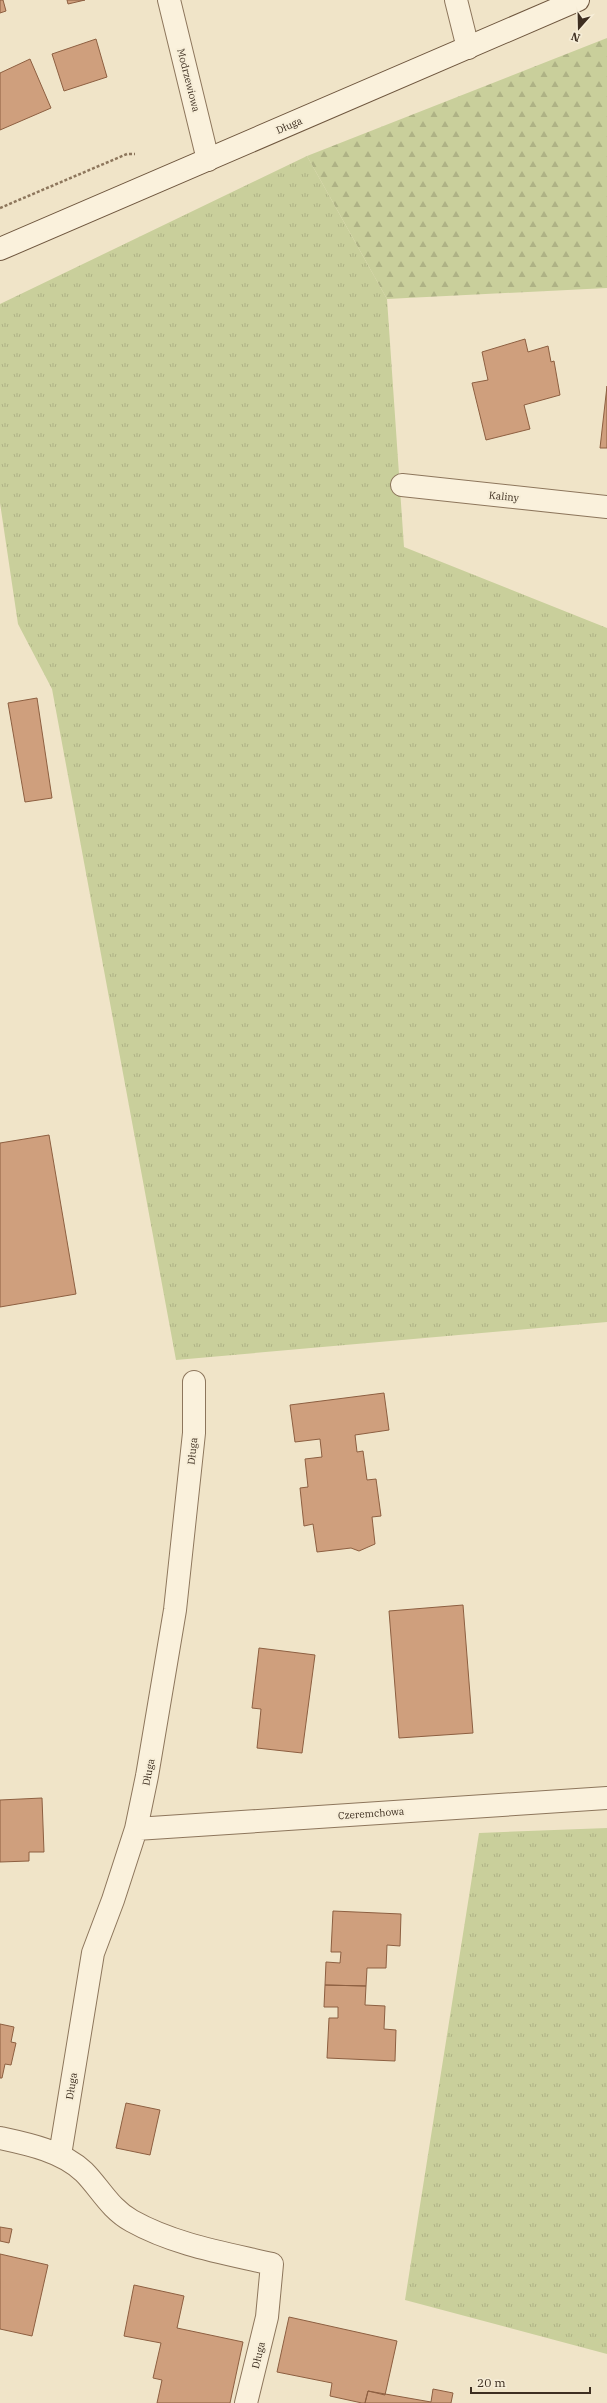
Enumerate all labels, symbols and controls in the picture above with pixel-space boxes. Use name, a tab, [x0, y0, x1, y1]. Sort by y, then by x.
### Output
north arrow	[559, 8, 599, 48]
text: N	[569, 29, 582, 45]
street label: Modrzewiowa	[174, 47, 203, 114]
street label: Długa	[274, 114, 305, 137]
street label: Kaliny	[488, 488, 520, 505]
street label: Długa	[185, 1436, 200, 1465]
street label: Długa	[140, 1757, 158, 1787]
street label: Czeremchowa	[338, 1805, 405, 1822]
street label: Długa	[63, 2071, 80, 2101]
street label: Długa	[249, 2340, 268, 2370]
scale bar	[471, 2369, 590, 2395]
text: 20 m	[477, 2375, 506, 2390]

